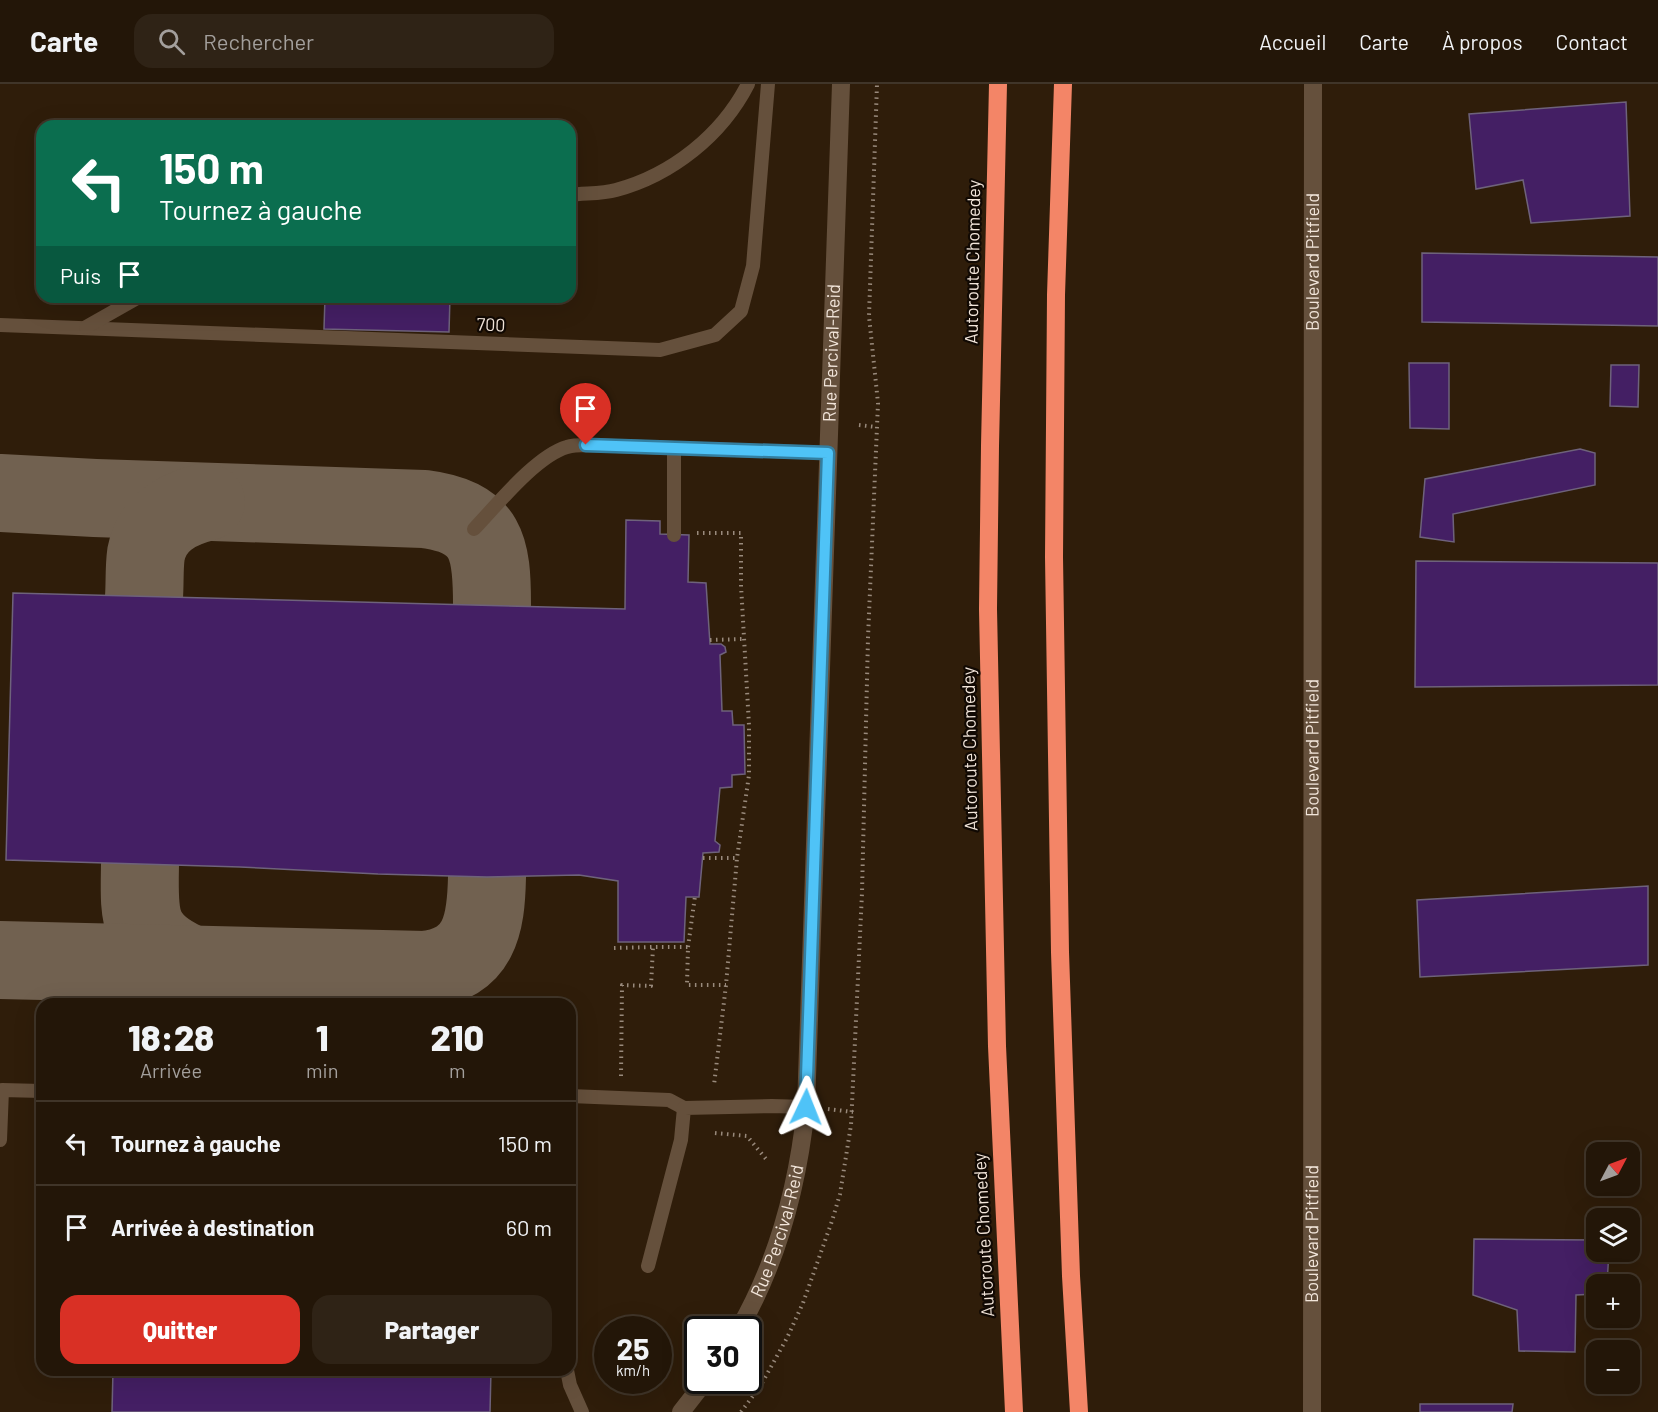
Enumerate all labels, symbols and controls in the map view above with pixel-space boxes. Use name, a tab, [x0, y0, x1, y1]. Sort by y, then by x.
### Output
search box	[134, 14, 554, 68]
text: Carte	[30, 24, 98, 58]
icon: search	[155, 25, 188, 58]
text: Rechercher	[203, 28, 314, 54]
text: Accueil	[1259, 29, 1326, 54]
text: Carte	[1359, 29, 1409, 54]
text: À propos	[1442, 29, 1523, 54]
text: Contact	[1556, 29, 1628, 54]
text: 150 m	[159, 142, 264, 192]
icon: left	[60, 144, 138, 222]
street label: Autoroute Chomedey	[960, 180, 984, 344]
text: Tournez à gauche	[159, 193, 362, 225]
street label: Boulevard Pitfield	[1301, 193, 1323, 331]
icon: arrive	[113, 258, 146, 291]
text: Puis	[60, 262, 101, 288]
street label: Rue Percival-Reid	[817, 284, 844, 422]
street label: 700	[476, 313, 506, 335]
pin	[560, 383, 611, 445]
icon: arrive	[569, 392, 602, 425]
street label: Autoroute Chomedey	[957, 667, 981, 831]
street label: Boulevard Pitfield	[1300, 679, 1323, 817]
text: 18:28	[128, 1015, 214, 1058]
text: 1	[316, 1015, 329, 1058]
text: 210	[430, 1015, 484, 1058]
text: Arrivée	[140, 1058, 202, 1082]
text: min	[306, 1058, 338, 1082]
text: m	[449, 1058, 465, 1082]
position arrow	[774, 1075, 838, 1139]
icon: left	[60, 1127, 93, 1160]
text: Tournez à gauche	[111, 1130, 281, 1156]
text: 150 m	[498, 1130, 552, 1156]
north arrow	[1586, 1142, 1640, 1196]
map controls	[1586, 1142, 1640, 1394]
street label: Autoroute Chomedey	[968, 1152, 998, 1318]
street label: Rue Percival-Reid	[745, 1163, 807, 1300]
street label: Boulevard Pitfield	[1300, 1165, 1322, 1303]
button: layers	[1586, 1208, 1640, 1262]
icon: arrive	[60, 1211, 93, 1244]
text: Arrivée à destination	[111, 1214, 314, 1240]
text: 60 m	[506, 1214, 552, 1240]
button: +	[1586, 1274, 1640, 1328]
button: Quitter	[60, 1295, 300, 1364]
button: Partager	[312, 1295, 552, 1364]
speed limit sign: 30	[684, 1316, 762, 1394]
text: 25	[617, 1330, 649, 1366]
button: −	[1586, 1340, 1640, 1394]
text: km/h	[616, 1361, 650, 1379]

